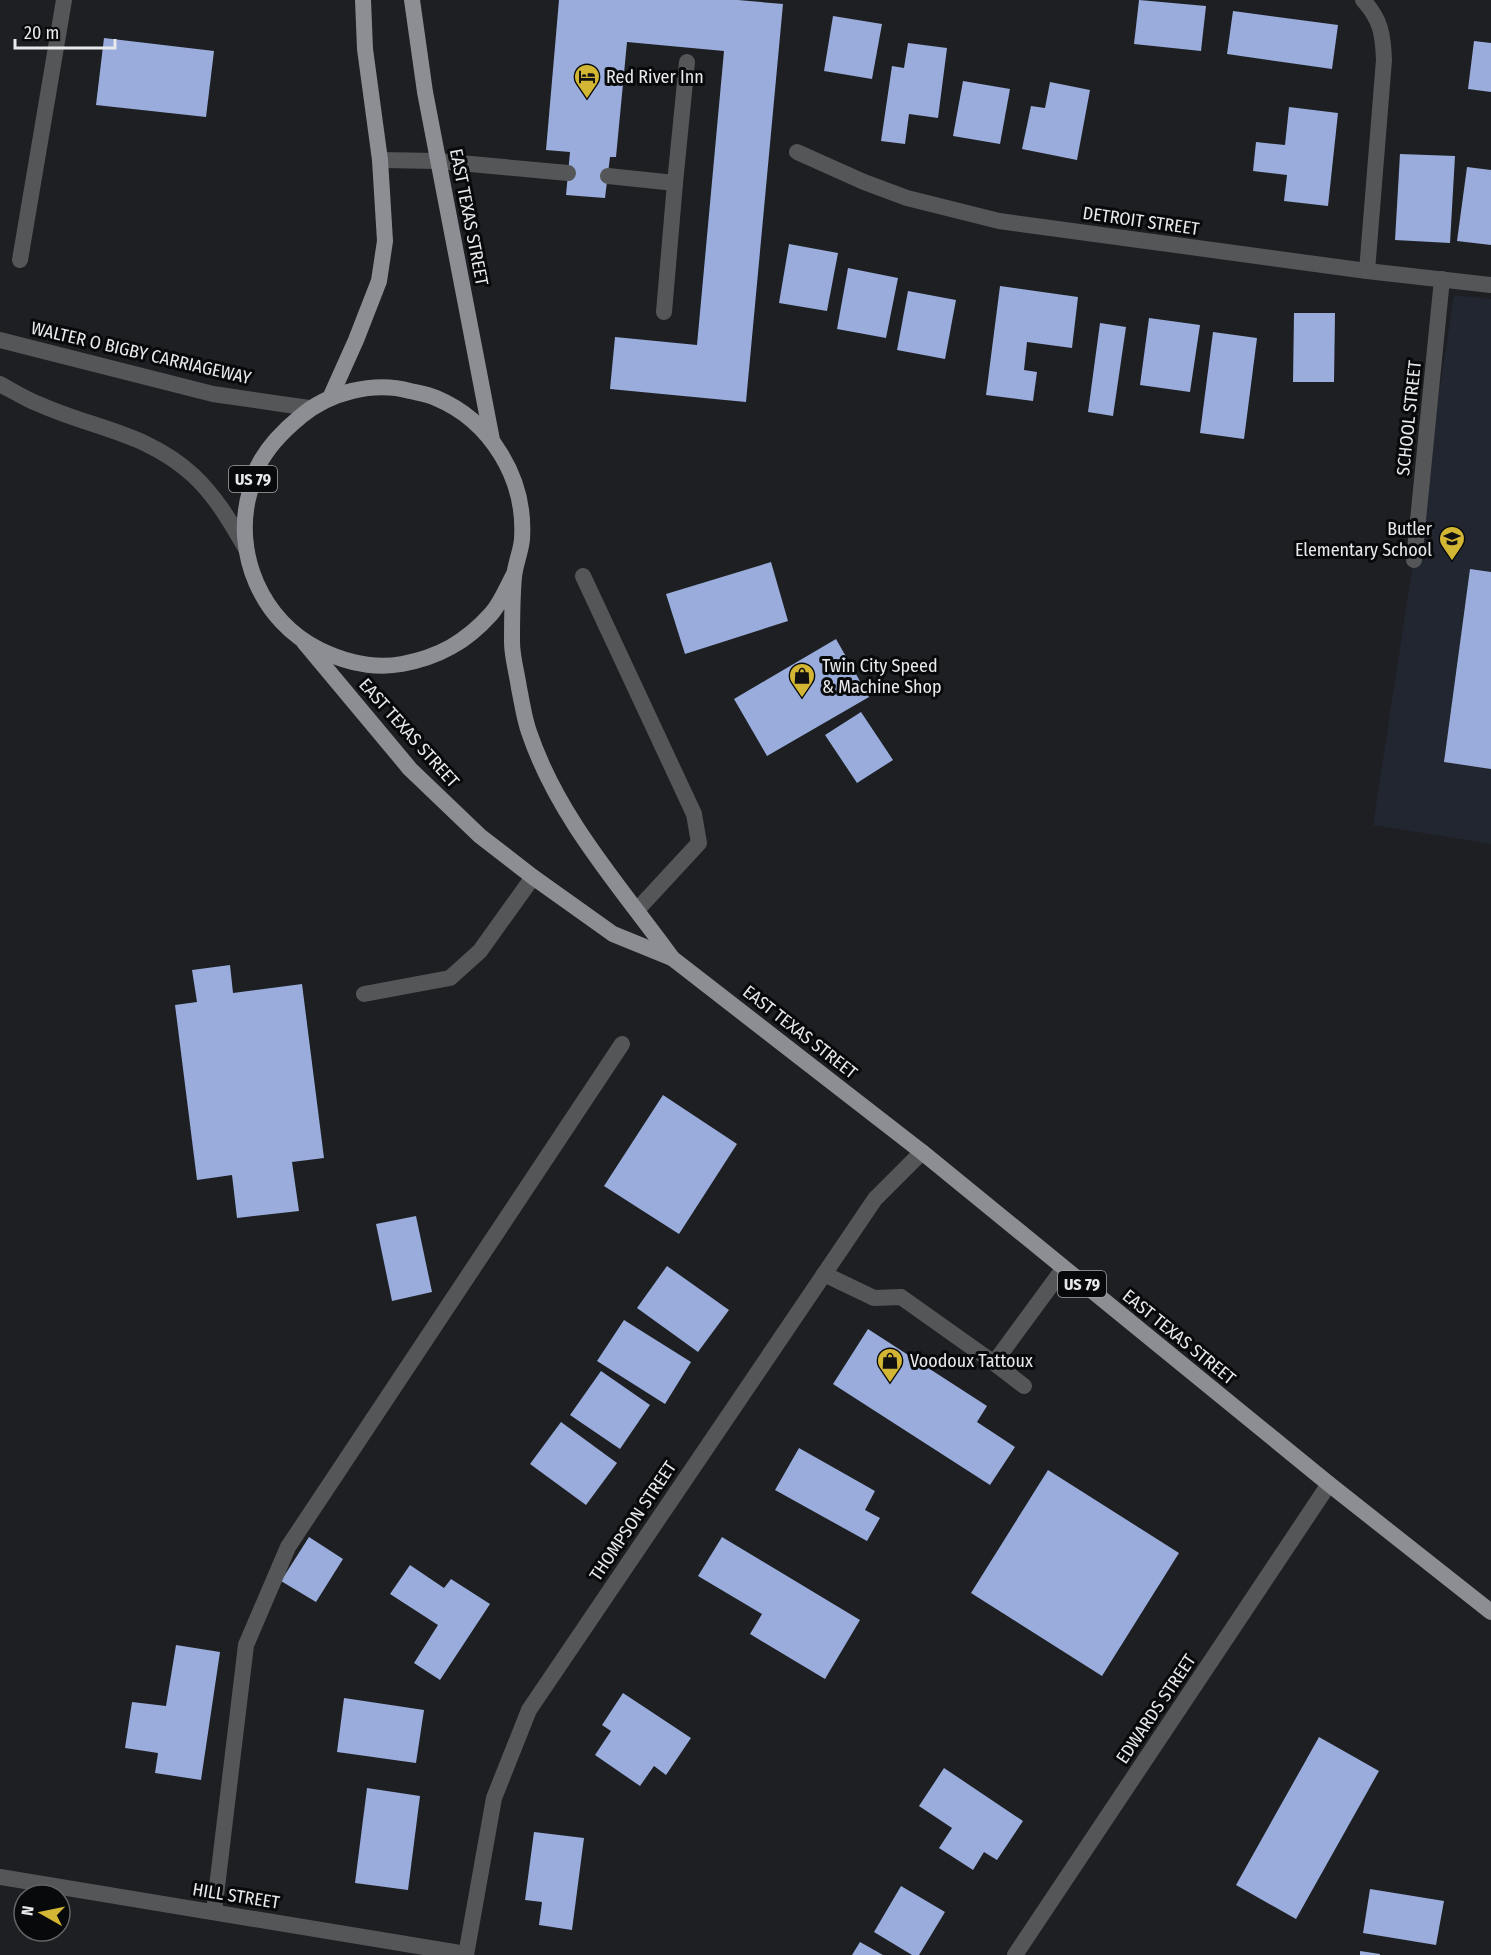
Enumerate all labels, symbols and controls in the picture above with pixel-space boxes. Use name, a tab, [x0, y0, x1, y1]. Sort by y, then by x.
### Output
scale bar	[15, 12, 116, 50]
text: 20 m	[24, 22, 59, 44]
hotel icon: Red River Inn	[572, 62, 602, 100]
place label: Red River Inn	[606, 66, 704, 88]
street label: EAST TEXAS STREET	[445, 147, 493, 288]
street label: DETROIT STREET	[1081, 202, 1201, 240]
street label: WALTER O BIGBY CARRIAGEWAY	[29, 317, 253, 389]
street label: SCHOOL STREET	[1392, 359, 1426, 477]
road number: US 79	[229, 466, 277, 492]
place label: Butler Elementary School	[1295, 518, 1433, 561]
school or university icon: Butler Elementary School	[1437, 524, 1467, 562]
place label: Twin City Speed & Machine Shop	[822, 655, 942, 698]
shop icon: Twin City Speed & Machine Shop	[787, 661, 817, 699]
street label: EAST TEXAS STREET	[354, 674, 464, 793]
street label: EAST TEXAS STREET	[738, 981, 862, 1084]
road number: US 79	[1058, 1271, 1106, 1297]
street label: EAST TEXAS STREET	[1118, 1285, 1240, 1390]
shop icon: Voodoux Tattoux	[875, 1346, 905, 1384]
place label: Voodoux Tattoux	[910, 1350, 1033, 1372]
street label: THOMPSON STREET	[585, 1456, 682, 1585]
street label: EDWARDS STREET	[1111, 1650, 1201, 1768]
street label: HILL STREET	[191, 1878, 282, 1914]
north arrow	[12, 1883, 72, 1943]
text: N	[18, 1905, 38, 1917]

